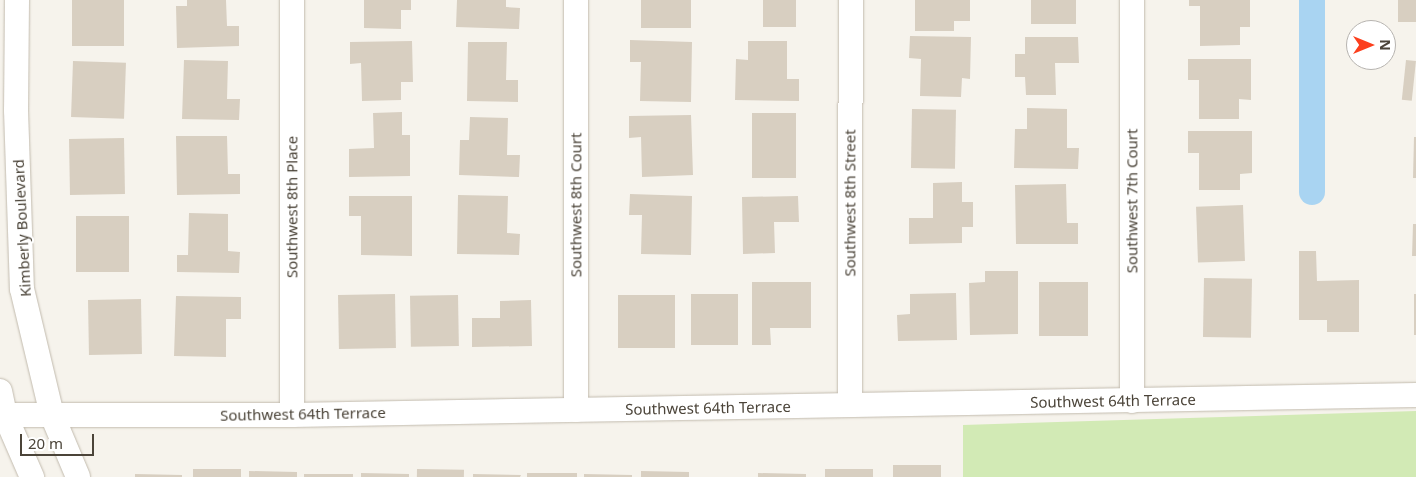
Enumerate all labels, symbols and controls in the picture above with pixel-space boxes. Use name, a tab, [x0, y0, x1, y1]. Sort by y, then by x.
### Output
north arrow	[1346, 20, 1396, 70]
text: N	[1376, 39, 1395, 51]
street label: Southwest 8th Street	[841, 129, 859, 277]
street label: Southwest 7th Court	[1123, 129, 1141, 273]
street label: Southwest 8th Court	[567, 133, 585, 277]
street label: Southwest 8th Place	[283, 136, 301, 278]
street label: Kimberly Boulevard	[9, 159, 35, 297]
street label: Southwest 64th Terrace	[1030, 391, 1196, 411]
street label: Southwest 64th Terrace	[625, 398, 791, 418]
street label: Southwest 64th Terrace	[220, 404, 386, 424]
scale bar	[22, 424, 96, 456]
text: 20 m	[28, 433, 63, 453]

